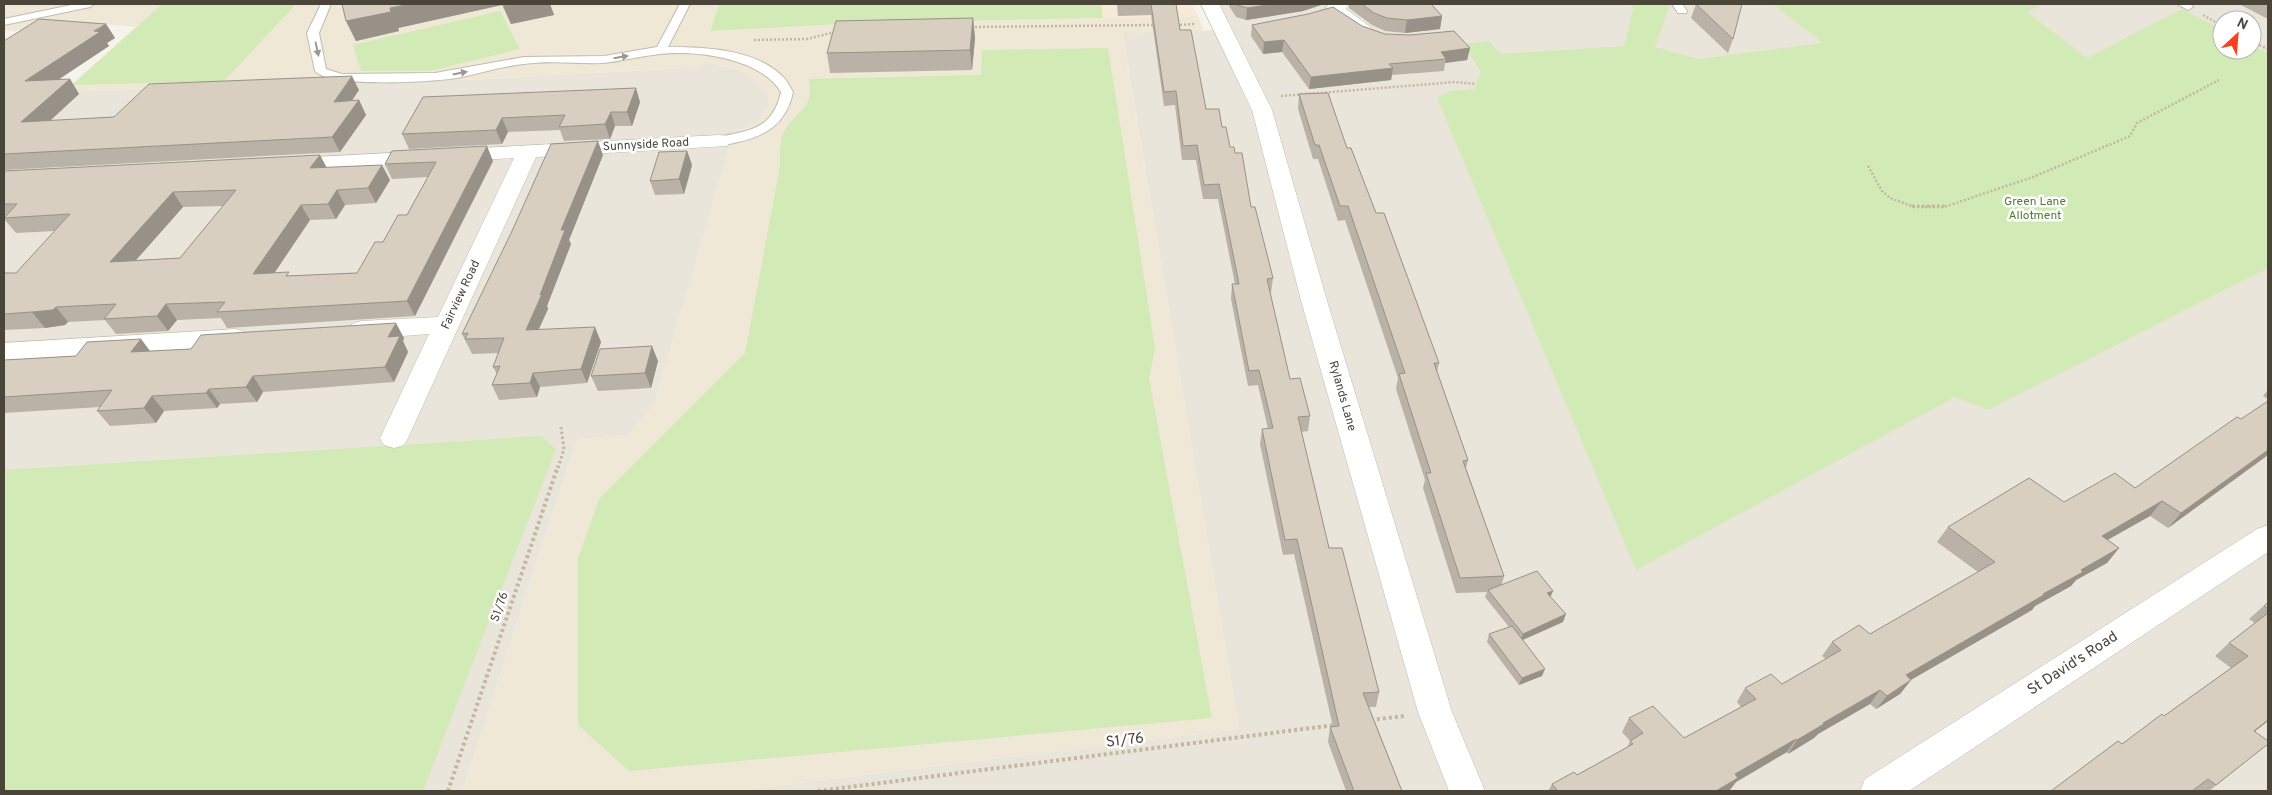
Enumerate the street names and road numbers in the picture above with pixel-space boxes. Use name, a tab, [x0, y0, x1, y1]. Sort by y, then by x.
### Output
street label: Sunnyside Road	[603, 135, 689, 155]
street label: Fairview Road	[438, 258, 484, 332]
street label: Rylands Lane	[1324, 359, 1360, 433]
street label: S1/76	[487, 590, 513, 624]
street label: St David's Road	[2024, 628, 2122, 700]
street label: S1/76	[1105, 729, 1145, 753]

